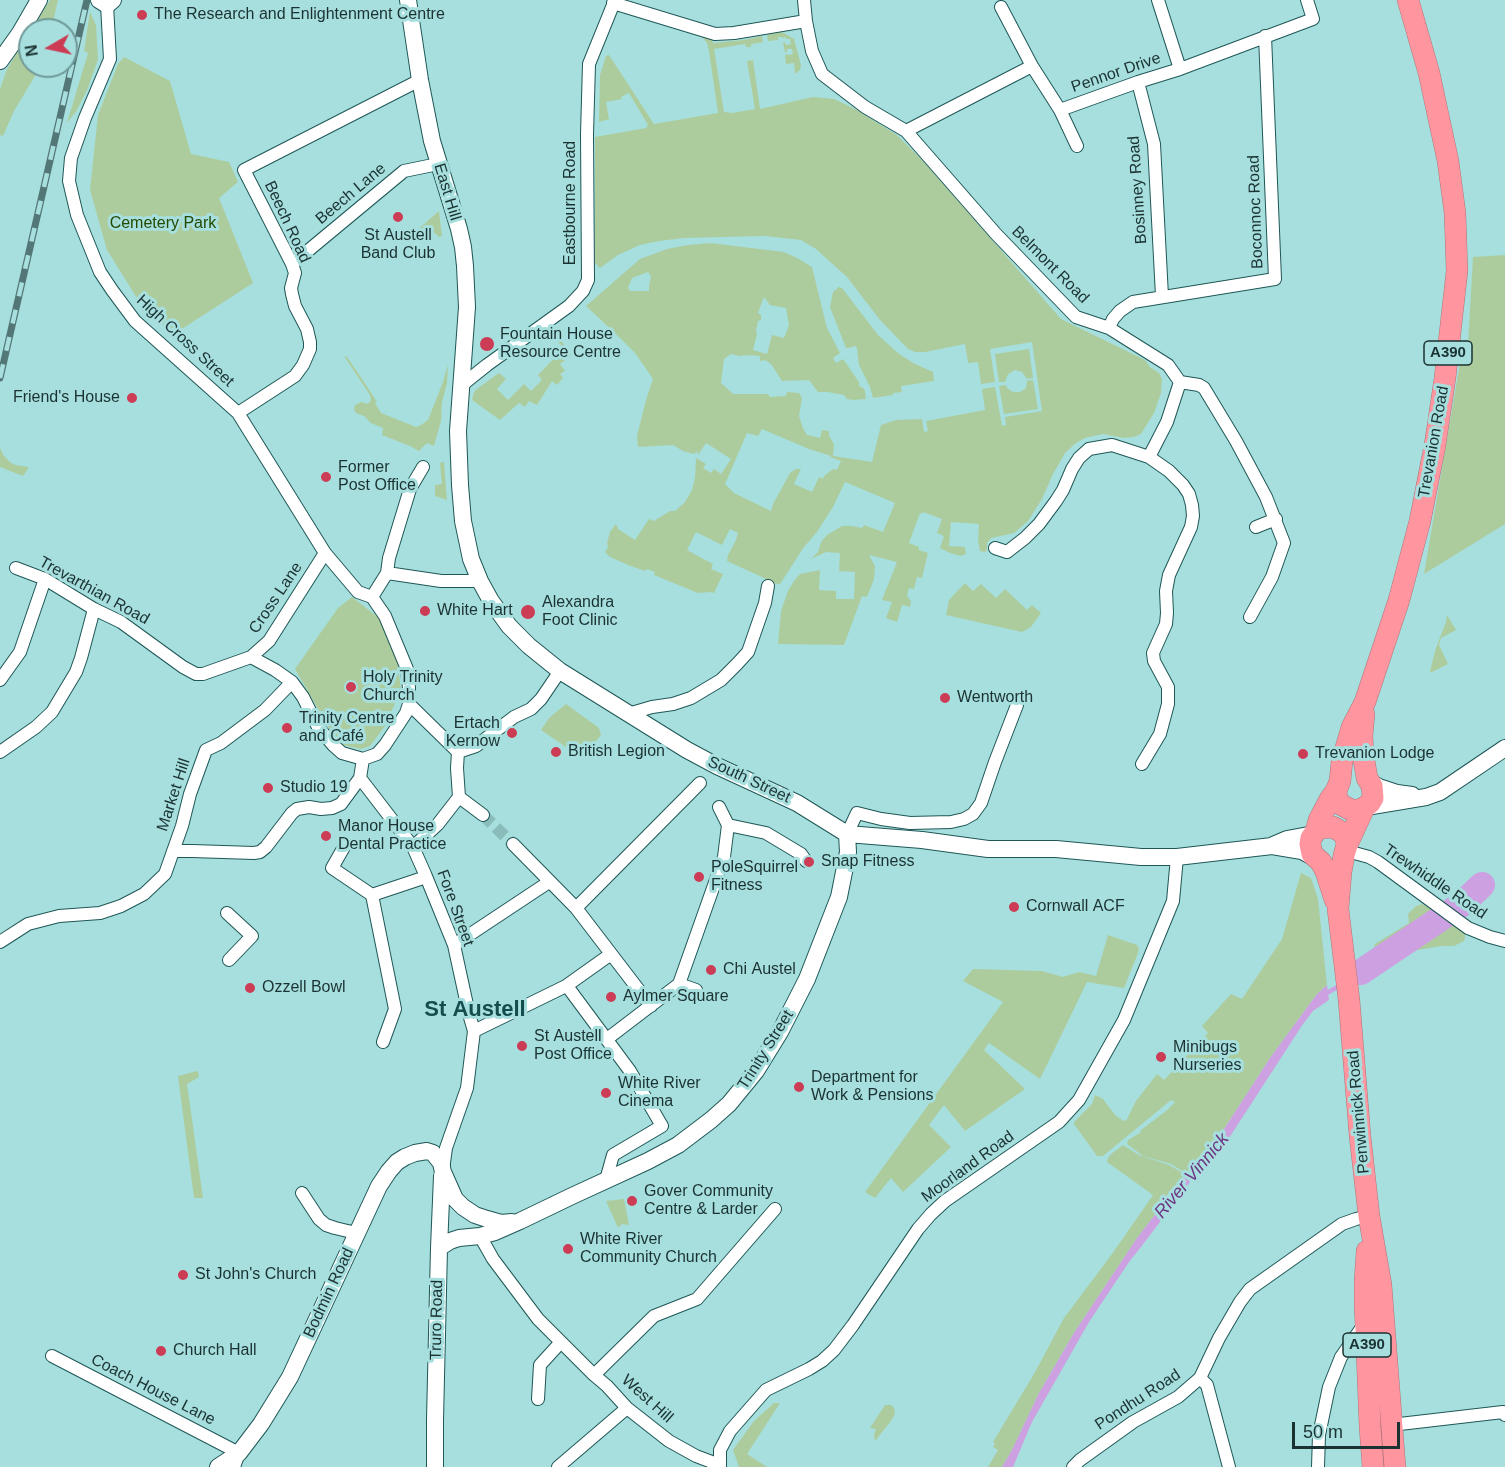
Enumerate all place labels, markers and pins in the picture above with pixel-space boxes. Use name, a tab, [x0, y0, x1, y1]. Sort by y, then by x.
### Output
place label: The Research and Enlightenment Centre	[154, 5, 445, 25]
marker: The Research and Enlightenment Centre	[135, 8, 149, 22]
marker: St Austell Band Club	[391, 210, 405, 224]
place label: St Austell Band Club	[361, 226, 435, 264]
place label: Fountain House Resource Centre	[500, 325, 621, 363]
marker: Fountain House Resource Centre	[478, 335, 496, 353]
place label: Friend's House	[13, 388, 120, 408]
marker: Friend's House	[125, 391, 139, 405]
place label: Former Post Office	[338, 458, 416, 496]
marker: Former Post Office	[319, 470, 333, 484]
place label: Alexandra Foot Clinic	[542, 593, 618, 631]
place label: White Hart	[437, 601, 513, 621]
marker: Alexandra Foot Clinic	[519, 603, 537, 621]
marker: White Hart	[418, 604, 432, 618]
place label: Holy Trinity Church	[363, 668, 442, 706]
marker: Holy Trinity Church	[344, 680, 358, 694]
place label: Wentworth	[957, 688, 1033, 708]
marker: Wentworth	[938, 691, 952, 705]
place label: Trinity Centre and Café	[299, 709, 394, 747]
place label: Ertach Kernow	[446, 714, 500, 752]
marker: Trinity Centre and Café	[280, 721, 294, 735]
marker: Ertach Kernow	[505, 726, 519, 740]
place label: British Legion	[568, 742, 665, 762]
place label: Trevanion Lodge	[1315, 744, 1434, 764]
marker: British Legion	[549, 745, 563, 759]
marker: Trevanion Lodge	[1296, 747, 1310, 761]
place label: Studio 19	[280, 778, 348, 798]
marker: Studio 19	[261, 781, 275, 795]
place label: Manor House Dental Practice	[338, 817, 446, 855]
marker: Manor House Dental Practice	[319, 829, 333, 843]
place label: Snap Fitness	[821, 852, 914, 872]
marker: Snap Fitness	[802, 855, 816, 869]
place label: PoleSquirrel Fitness	[711, 858, 798, 896]
marker: PoleSquirrel Fitness	[692, 870, 706, 884]
place label: Cornwall ACF	[1026, 897, 1125, 917]
marker: Cornwall ACF	[1007, 900, 1021, 914]
place label: Chi Austel	[723, 960, 796, 980]
marker: Chi Austel	[704, 963, 718, 977]
place label: Ozzell Bowl	[262, 978, 346, 998]
marker: Ozzell Bowl	[243, 981, 257, 995]
place label: Aylmer Square	[623, 987, 729, 1007]
marker: Aylmer Square	[604, 990, 618, 1004]
place label: St Austell Post Office	[534, 1027, 612, 1065]
place label: Minibugs Nurseries	[1173, 1038, 1241, 1076]
marker: St Austell Post Office	[515, 1039, 529, 1053]
marker: Minibugs Nurseries	[1154, 1050, 1168, 1064]
place label: Department for Work & Pensions	[811, 1068, 933, 1106]
place label: White River Cinema	[618, 1074, 701, 1112]
marker: Department for Work & Pensions	[792, 1080, 806, 1094]
marker: White River Cinema	[599, 1086, 613, 1100]
place label: Gover Community Centre & Larder	[644, 1182, 773, 1220]
marker: Gover Community Centre & Larder	[625, 1194, 639, 1208]
place label: White River Community Church	[580, 1230, 717, 1268]
marker: White River Community Church	[561, 1242, 575, 1256]
place label: St John's Church	[195, 1265, 316, 1285]
marker: St John's Church	[176, 1268, 190, 1282]
place label: Church Hall	[173, 1341, 257, 1361]
marker: Church Hall	[154, 1344, 168, 1358]

